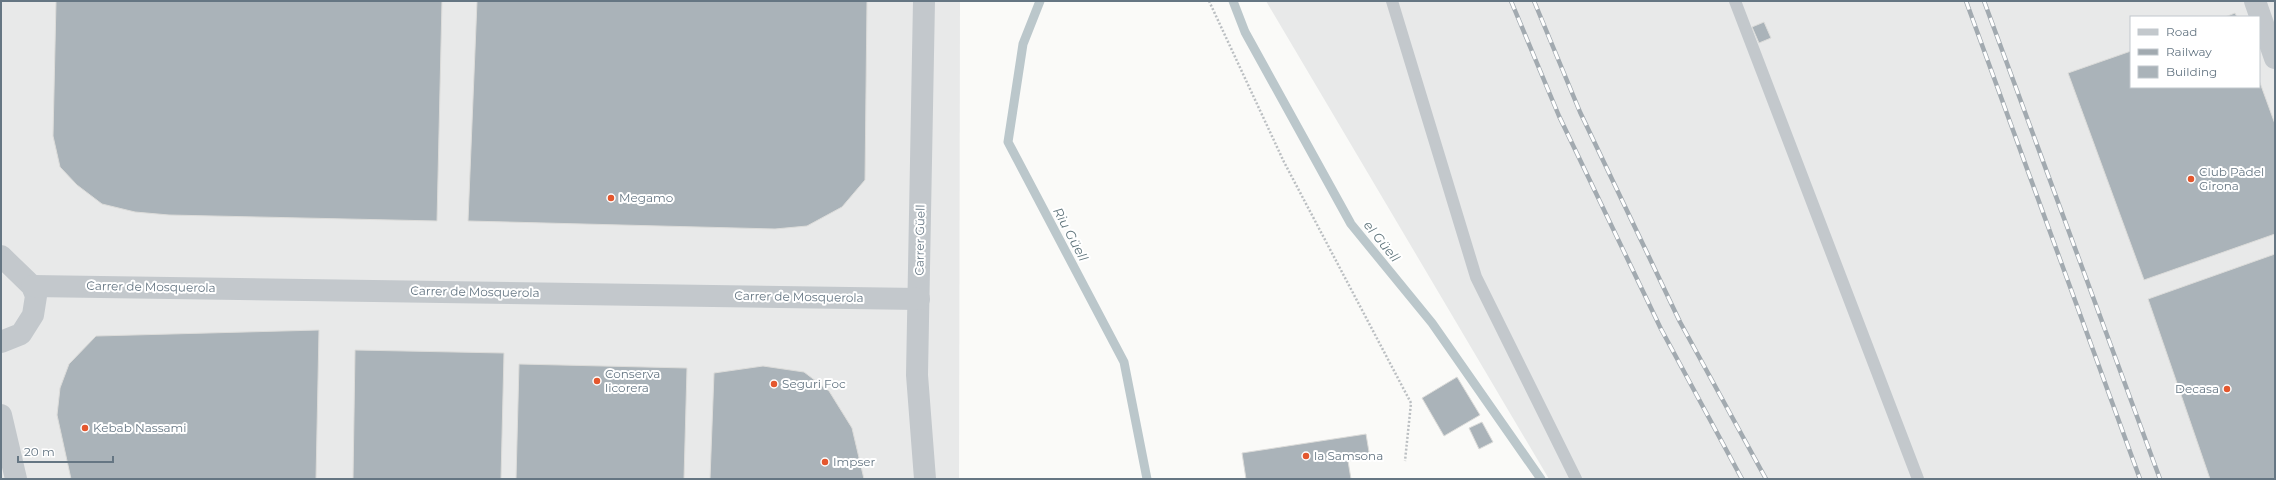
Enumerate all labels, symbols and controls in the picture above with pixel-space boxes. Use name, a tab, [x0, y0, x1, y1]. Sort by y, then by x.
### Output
legend	[2130, 16, 2260, 88]
text: Road	[2166, 24, 2197, 39]
text: Railway	[2166, 44, 2212, 59]
text: Building	[2166, 64, 2217, 79]
place label: Club Pàdel Girona	[2199, 164, 2264, 193]
marker: Club Pàdel Girona	[2186, 174, 2196, 184]
place label: Megamo	[619, 190, 673, 205]
marker: Megamo	[606, 193, 616, 203]
street label: Carrer Güell	[911, 204, 928, 276]
water label: Riu Güell	[1050, 204, 1092, 264]
water label: el Güell	[1361, 217, 1404, 265]
street label: Carrer de Mosquerola	[86, 278, 216, 295]
street label: Carrer de Mosquerola	[410, 283, 540, 300]
street label: Carrer de Mosquerola	[734, 288, 864, 305]
place label: Conserva licorera	[605, 366, 660, 395]
marker: Conserva licorera	[592, 376, 602, 386]
place label: Seguri Foc	[782, 376, 846, 391]
marker: Seguri Foc	[769, 379, 779, 389]
place label: Decasa	[2175, 381, 2219, 396]
marker: Decasa	[2222, 384, 2232, 394]
place label: Kebab Nassami	[93, 420, 187, 435]
marker: Kebab Nassami	[80, 423, 90, 433]
scale bar	[18, 438, 113, 464]
text: 20 m	[24, 444, 55, 459]
place label: la Samsona	[1314, 448, 1383, 463]
marker: la Samsona	[1301, 451, 1311, 461]
place label: Impser	[833, 454, 876, 469]
marker: Impser	[820, 457, 830, 467]

